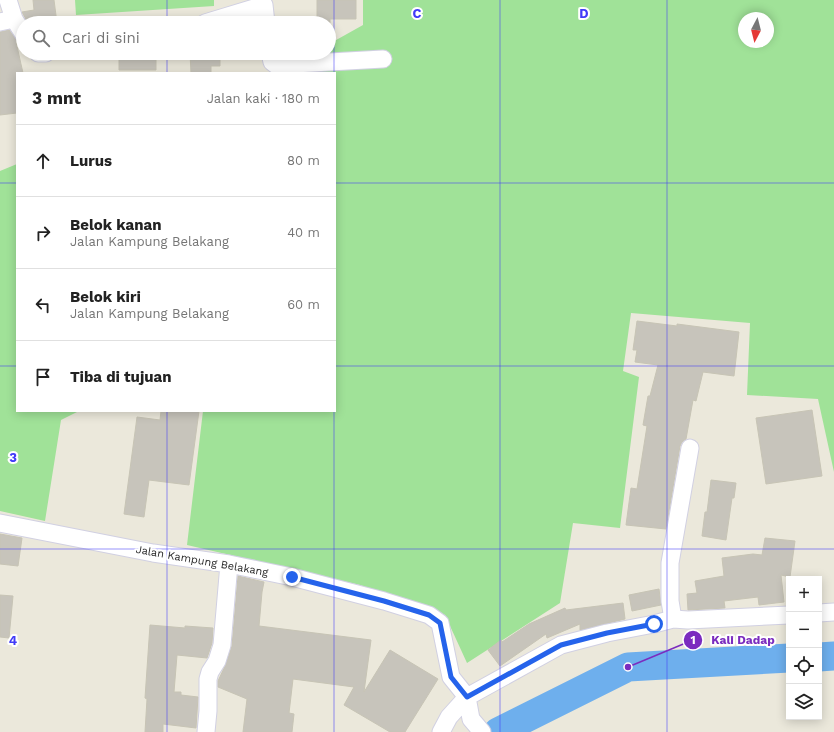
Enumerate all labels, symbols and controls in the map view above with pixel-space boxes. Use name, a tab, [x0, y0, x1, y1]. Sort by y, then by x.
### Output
text: C	[413, 6, 422, 21]
text: D	[579, 6, 589, 21]
north arrow	[738, 12, 774, 48]
search box	[16, 16, 336, 60]
icon: search	[30, 27, 52, 49]
text: Cari di sini	[62, 29, 140, 47]
text: 3 mnt	[32, 88, 81, 108]
text: Jalan kaki · 180 m	[207, 91, 320, 106]
icon: ahead	[32, 150, 54, 172]
text: Lurus	[70, 152, 112, 170]
text: 80 m	[287, 153, 320, 168]
text: Belok kanan	[70, 216, 161, 234]
icon: right	[32, 222, 54, 244]
text: 40 m	[287, 225, 320, 240]
text: Jalan Kampung Belakang	[70, 234, 229, 249]
text: Belok kiri	[70, 288, 141, 306]
icon: left	[32, 294, 54, 316]
text: 60 m	[287, 297, 320, 312]
text: Jalan Kampung Belakang	[70, 306, 229, 321]
icon: arrive	[32, 366, 54, 388]
text: Tiba di tujuan	[70, 368, 172, 386]
text: 3	[9, 450, 17, 465]
street label: Jalan Kampung Belakang	[135, 543, 269, 579]
route end	[283, 568, 301, 586]
map controls	[786, 576, 822, 720]
button: +	[786, 576, 822, 612]
button: −	[786, 612, 822, 648]
route start	[645, 615, 663, 633]
callout: Kali Dadap	[683, 628, 783, 652]
text: 4	[9, 633, 18, 648]
text: 1	[690, 633, 696, 647]
text: Kali Dadap	[711, 633, 775, 647]
button: locate	[786, 648, 822, 684]
button: layers	[786, 684, 822, 720]

